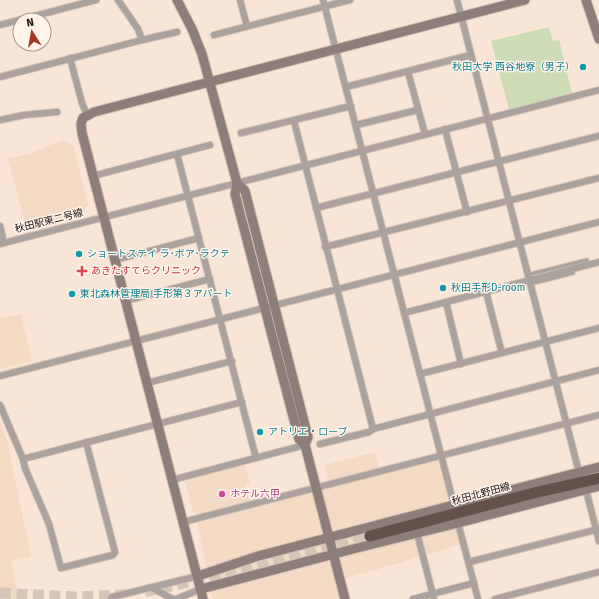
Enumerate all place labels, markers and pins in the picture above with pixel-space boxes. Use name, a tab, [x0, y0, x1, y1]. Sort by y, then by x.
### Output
place label: 秋田大学 西谷地寮（男子）	[452, 61, 575, 73]
marker: 秋田大学 西谷地寮（男子）	[578, 62, 588, 72]
place label: ショートステイ ラ･ボア･ラクテ	[87, 248, 230, 260]
marker: ショートステイ ラ･ボア･ラクテ	[74, 249, 84, 259]
marker: あきたすてらクリニック	[76, 265, 88, 277]
place label: あきたすてらクリニック	[91, 265, 201, 277]
place label: 秋田手形D-room	[451, 282, 525, 294]
marker: 秋田手形D-room	[438, 283, 448, 293]
place label: 東北森林管理局 手形第３アパート	[80, 288, 232, 300]
marker: 東北森林管理局 手形第３アパート	[67, 289, 77, 299]
place label: アトリエ・ローブ	[268, 426, 347, 438]
marker: アトリエ・ローブ	[255, 427, 265, 437]
place label: ホテル六甲	[230, 488, 280, 500]
marker: ホテル六甲	[217, 489, 227, 499]

